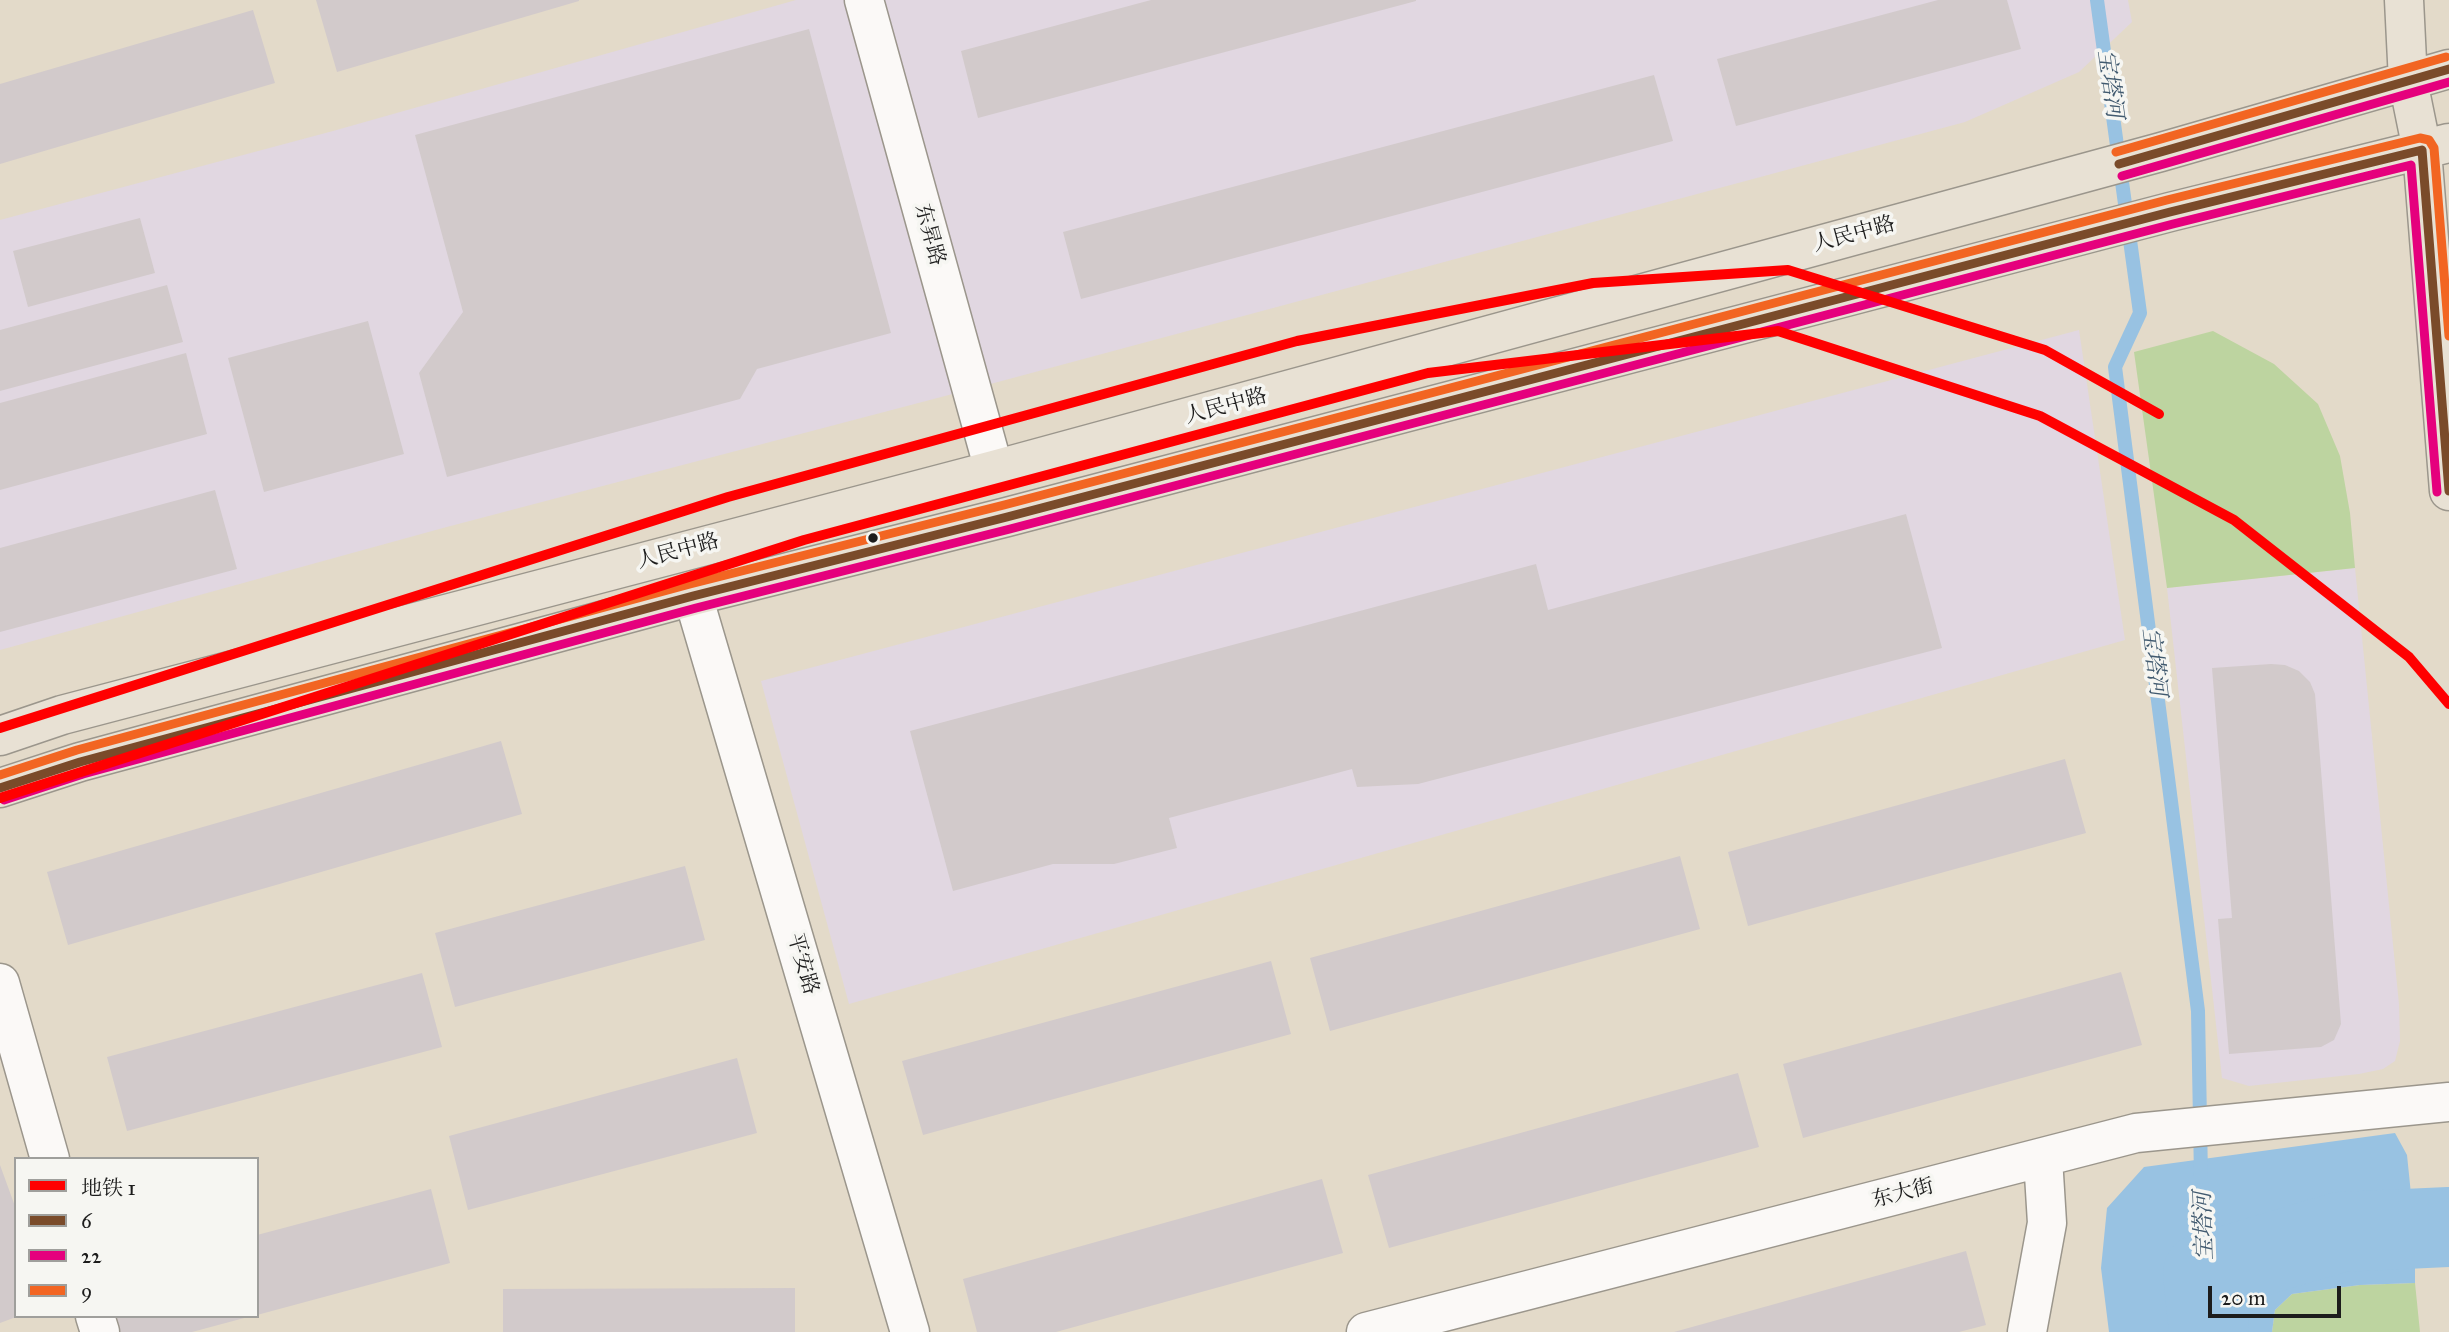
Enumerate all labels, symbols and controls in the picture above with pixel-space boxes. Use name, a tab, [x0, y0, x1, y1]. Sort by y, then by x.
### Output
water label: 宝塔河	[2091, 48, 2127, 120]
street label: 东昇路	[909, 201, 949, 269]
street label: 人民中路	[1810, 212, 1898, 258]
street label: 人民中路	[1182, 384, 1270, 430]
street label: 人民中路	[634, 529, 722, 575]
unlabelled marker	[866, 531, 880, 545]
water label: 宝塔河	[2135, 626, 2171, 698]
street label: 平安路	[781, 930, 823, 998]
legend	[14, 1157, 259, 1318]
street label: 东大街	[1869, 1174, 1937, 1214]
text: 地铁 1	[81, 1175, 136, 1201]
water label: 宝塔河	[2190, 1191, 2220, 1261]
text: 6	[81, 1208, 92, 1234]
text: 22	[81, 1243, 102, 1269]
scale bar	[2211, 1272, 2344, 1316]
text: 9	[81, 1278, 92, 1304]
text: 20 m	[2221, 1285, 2266, 1311]

